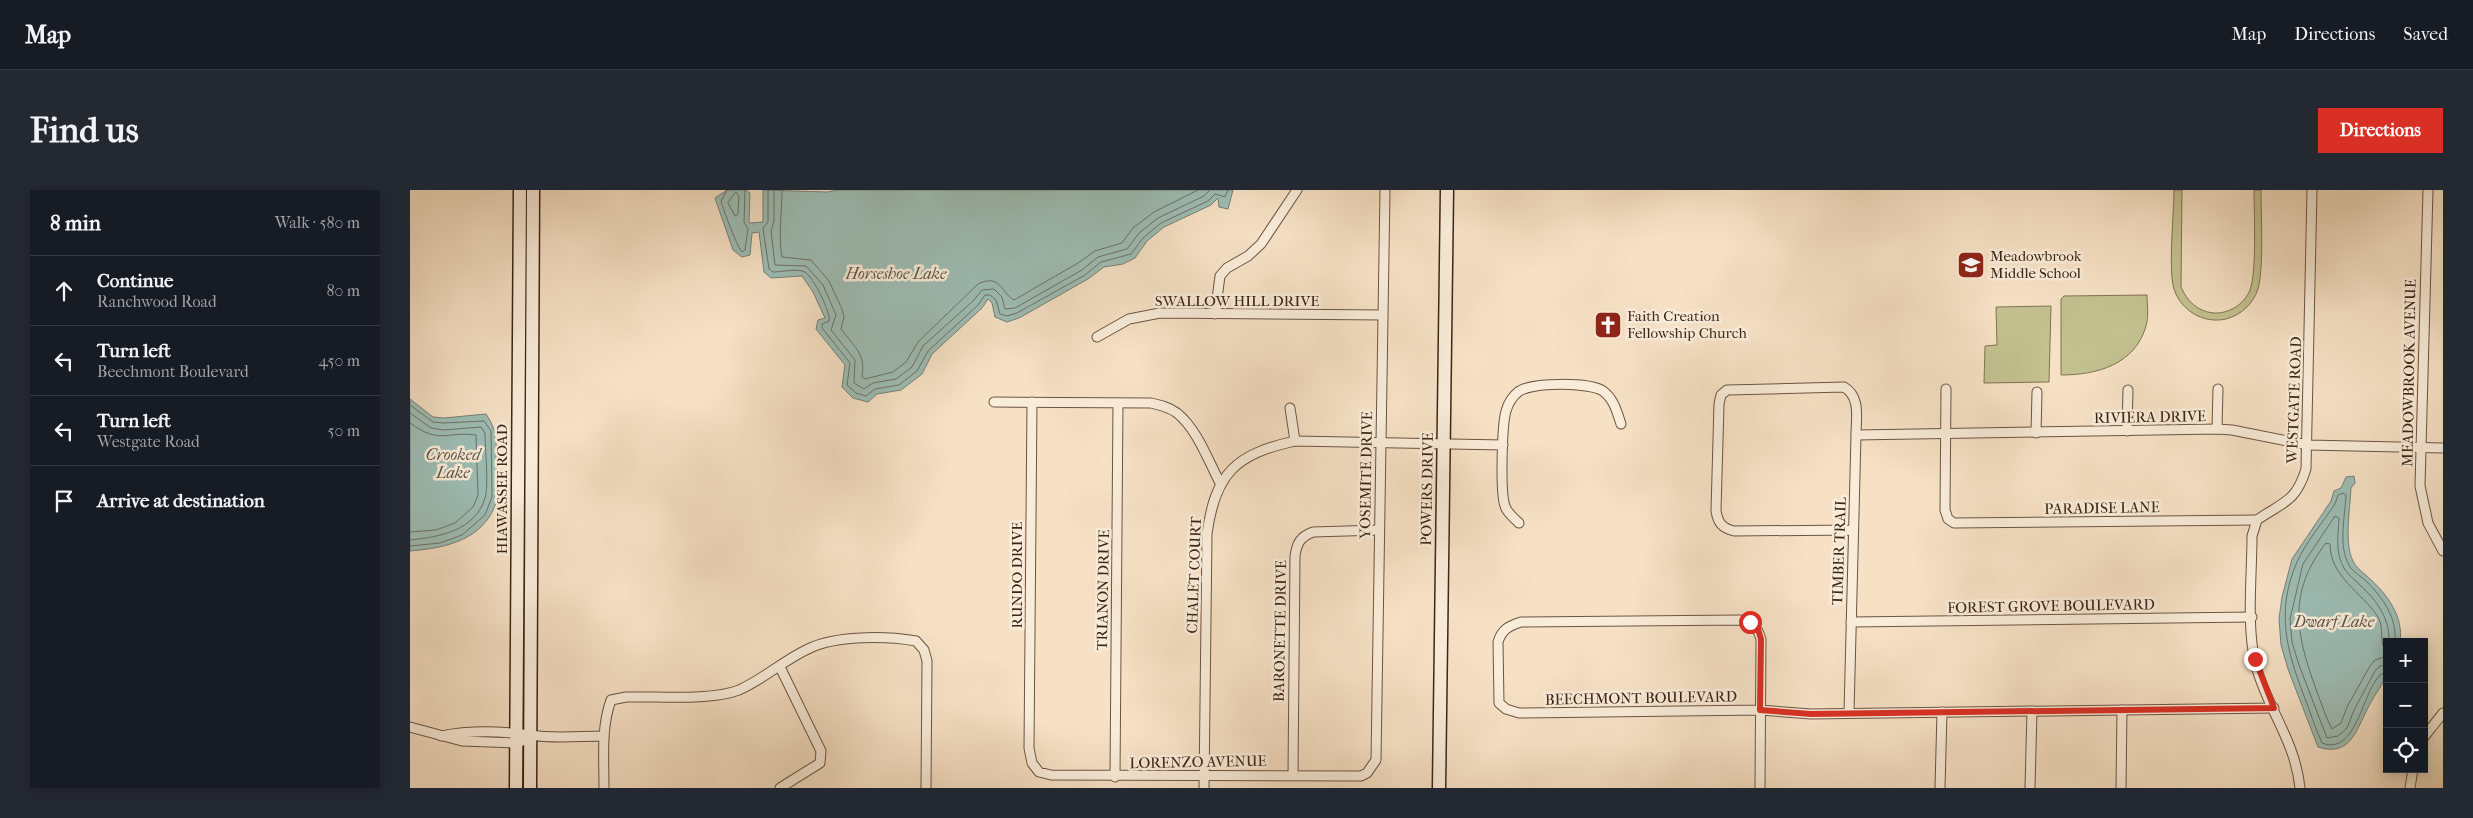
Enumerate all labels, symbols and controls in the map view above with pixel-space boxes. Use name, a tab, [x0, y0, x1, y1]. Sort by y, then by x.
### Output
text: Map	[25, 21, 71, 49]
text: Map	[2232, 24, 2266, 45]
text: Directions	[2294, 24, 2375, 45]
text: Saved	[2403, 24, 2448, 45]
button: Directions	[2318, 108, 2443, 153]
text: Find us	[30, 110, 139, 151]
text: 8 min	[50, 211, 101, 235]
text: Walk · 580 m	[275, 213, 360, 232]
place label: Meadowbrook Middle School	[1990, 247, 2082, 282]
school or university icon: Meadowbrook Middle School	[1956, 250, 1986, 280]
water label: Horseshoe Lake	[845, 264, 947, 283]
text: Continue	[97, 270, 173, 292]
icon: ahead	[50, 277, 78, 305]
street label: MEADOWBROOK AVENUE	[2398, 279, 2420, 467]
text: 80 m	[326, 281, 360, 300]
text: Ranchwood Road	[97, 292, 217, 311]
street label: SWALLOW HILL DRIVE	[1155, 292, 1319, 310]
place label: Faith Creation Fellowship Church	[1627, 307, 1747, 342]
church icon: Faith Creation Fellowship Church	[1593, 310, 1623, 340]
street label: WESTGATE ROAD	[2283, 336, 2305, 465]
text: Turn left	[97, 340, 171, 362]
icon: left	[50, 347, 78, 375]
text: 450 m	[319, 351, 360, 370]
text: Beechmont Boulevard	[97, 362, 249, 381]
street label: RIVIERA DRIVE	[2094, 407, 2206, 427]
text: Turn left	[97, 410, 171, 432]
street label: YOSEMITE DRIVE	[1356, 411, 1376, 540]
icon: left	[50, 417, 78, 445]
text: 50 m	[328, 421, 360, 440]
street label: HIAWASSEE ROAD	[493, 424, 511, 554]
text: Westgate Road	[97, 432, 200, 451]
street label: POWERS DRIVE	[1417, 432, 1437, 546]
water label: Crooked Lake	[426, 445, 482, 482]
icon: arrive	[50, 487, 78, 515]
text: Arrive at destination	[97, 490, 265, 512]
street label: TIMBER TRAIL	[1828, 497, 1850, 605]
street label: PARADISE LANE	[2044, 498, 2160, 518]
street label: CHALET COURT	[1183, 515, 1205, 634]
street label: RUNDO DRIVE	[1008, 522, 1026, 628]
street label: TRIANON DRIVE	[1093, 529, 1113, 651]
street label: BARONETTE DRIVE	[1270, 560, 1290, 702]
street label: FOREST GROVE BOULEVARD	[1947, 595, 2155, 617]
route start	[1739, 611, 1762, 634]
water label: Dwarf Lake	[2293, 612, 2375, 631]
map controls	[2383, 638, 2428, 773]
button: +	[2383, 638, 2428, 683]
route end	[2244, 648, 2267, 671]
button: −	[2383, 683, 2428, 728]
street label: BEECHMONT BOULEVARD	[1545, 687, 1737, 709]
button: locate	[2383, 728, 2428, 773]
street label: LORENZO AVENUE	[1129, 752, 1267, 772]

